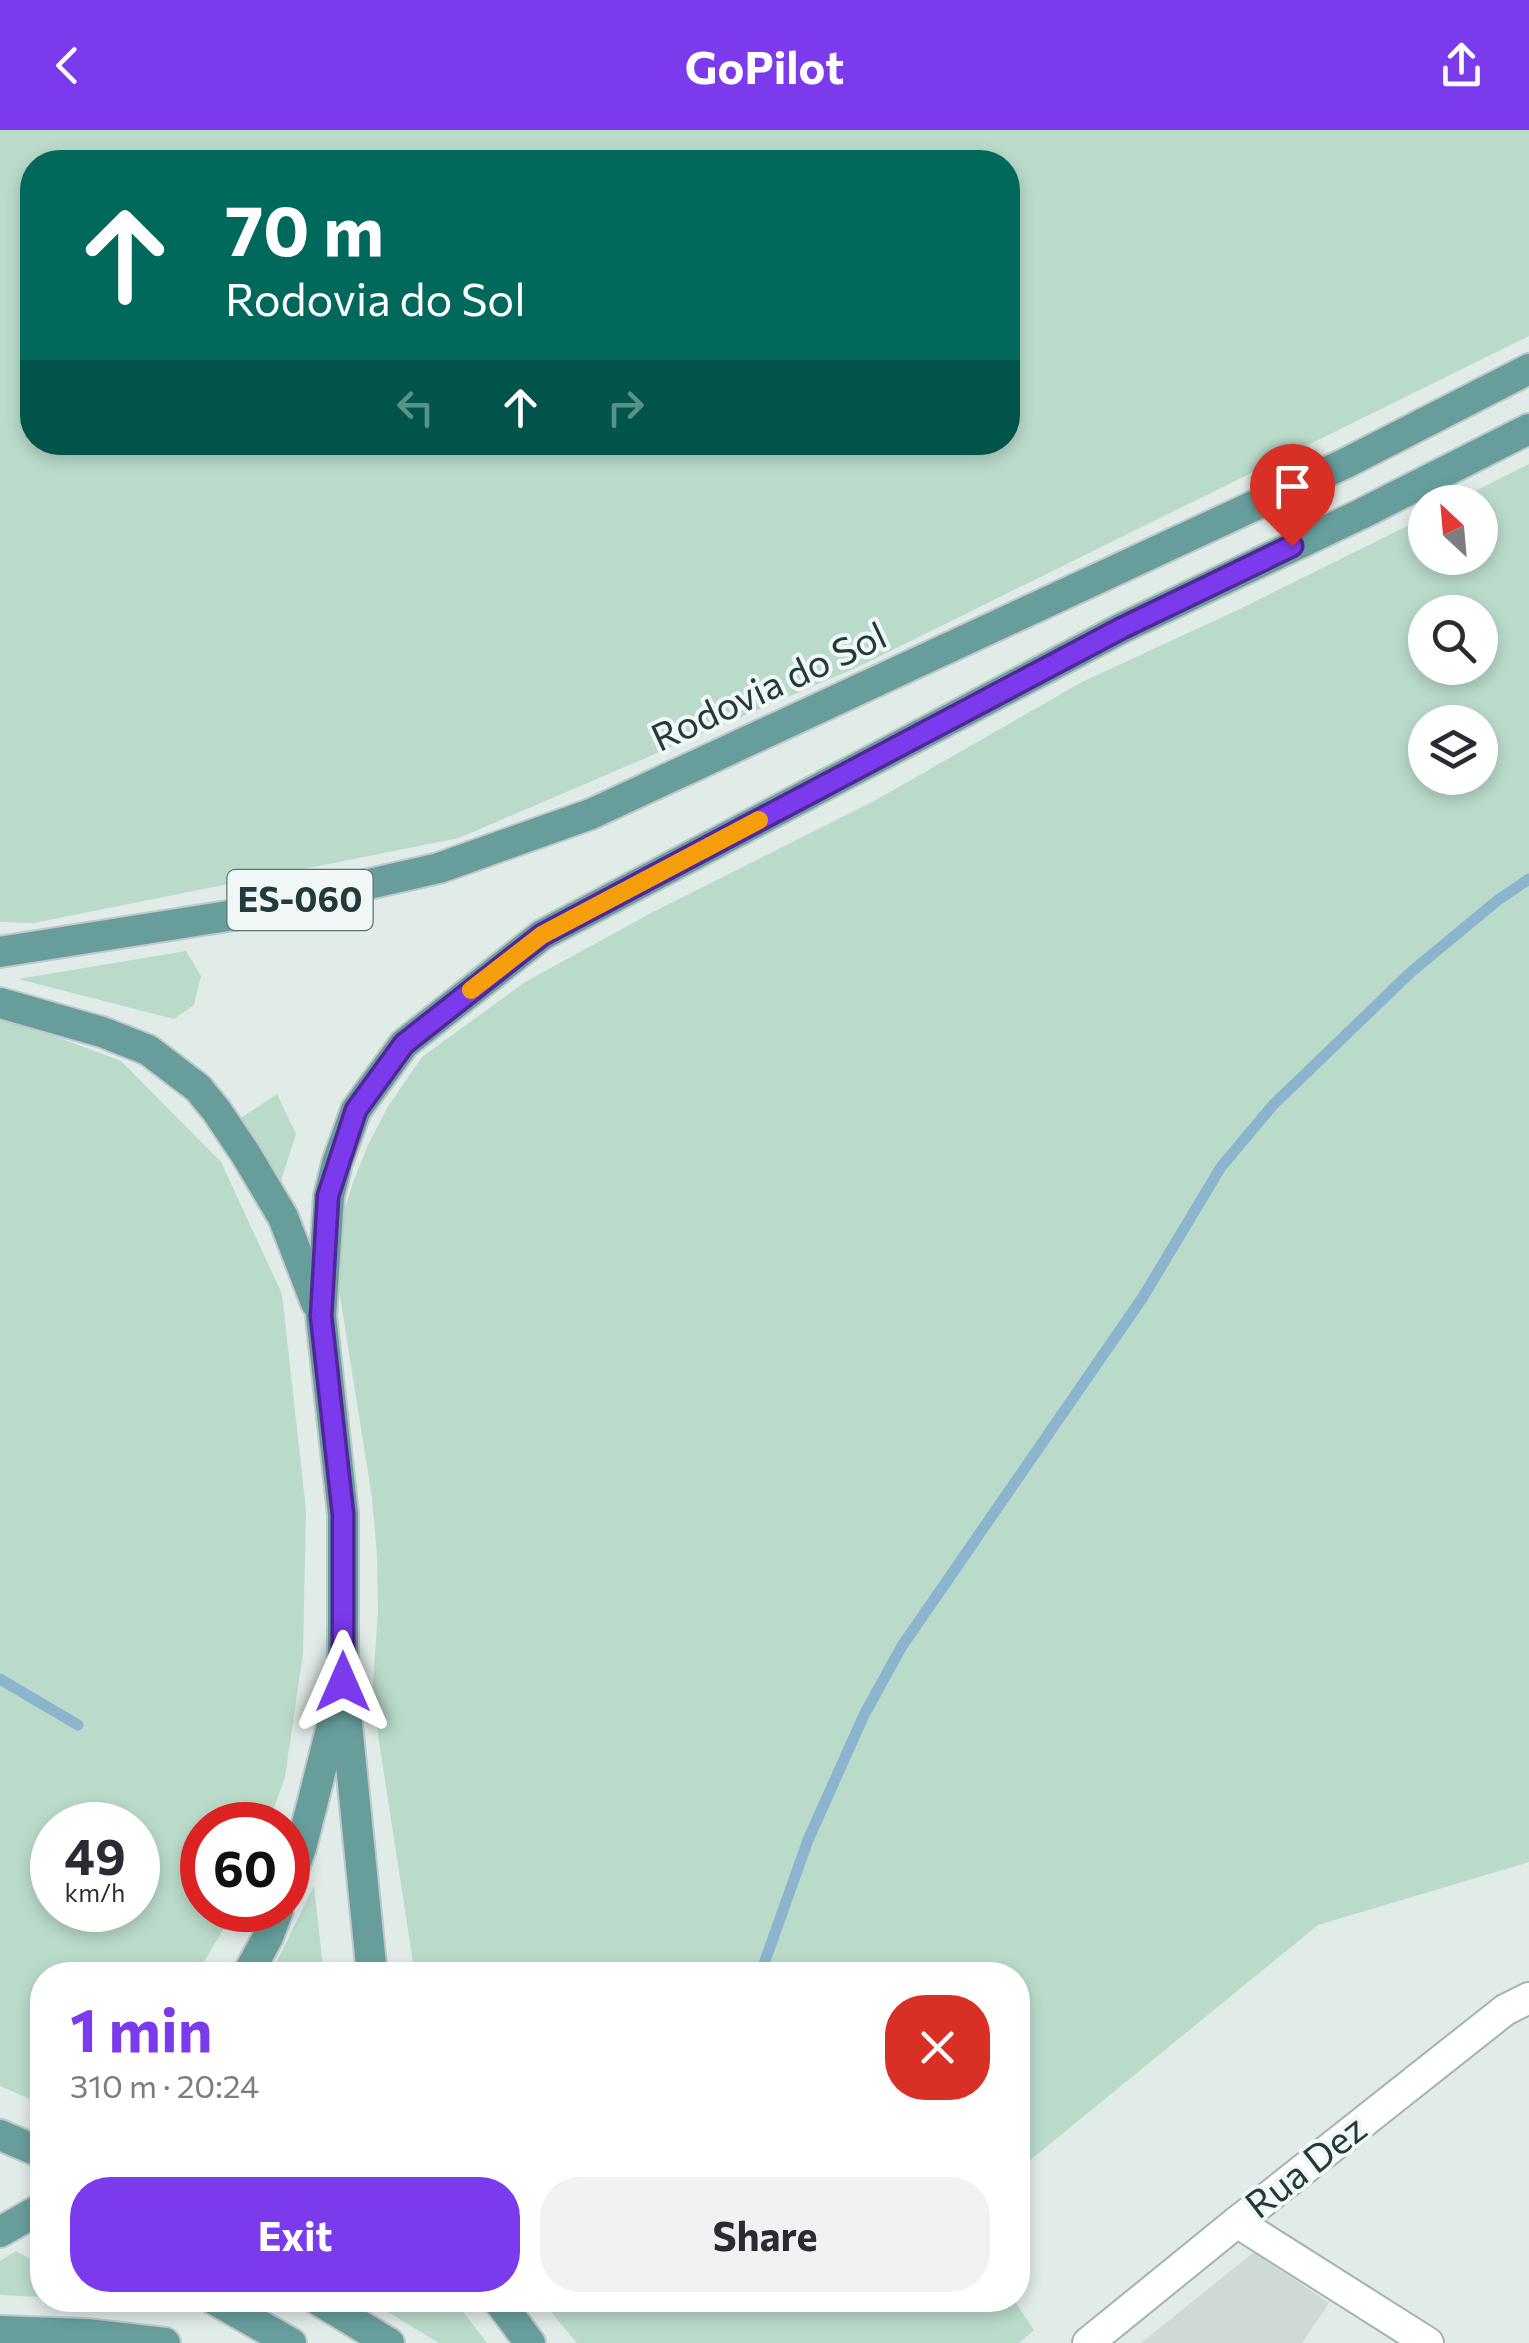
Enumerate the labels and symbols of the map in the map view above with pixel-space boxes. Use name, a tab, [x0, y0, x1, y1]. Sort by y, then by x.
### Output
pin	[1250, 444, 1335, 547]
north arrow	[1408, 485, 1498, 575]
street label: Rodovia do Sol	[643, 610, 893, 760]
road number: ES-060	[228, 870, 372, 930]
position arrow	[291, 1630, 395, 1734]
speed limit sign: 60	[180, 1802, 310, 1932]
street label: Rua Dez	[1235, 2103, 1374, 2227]

